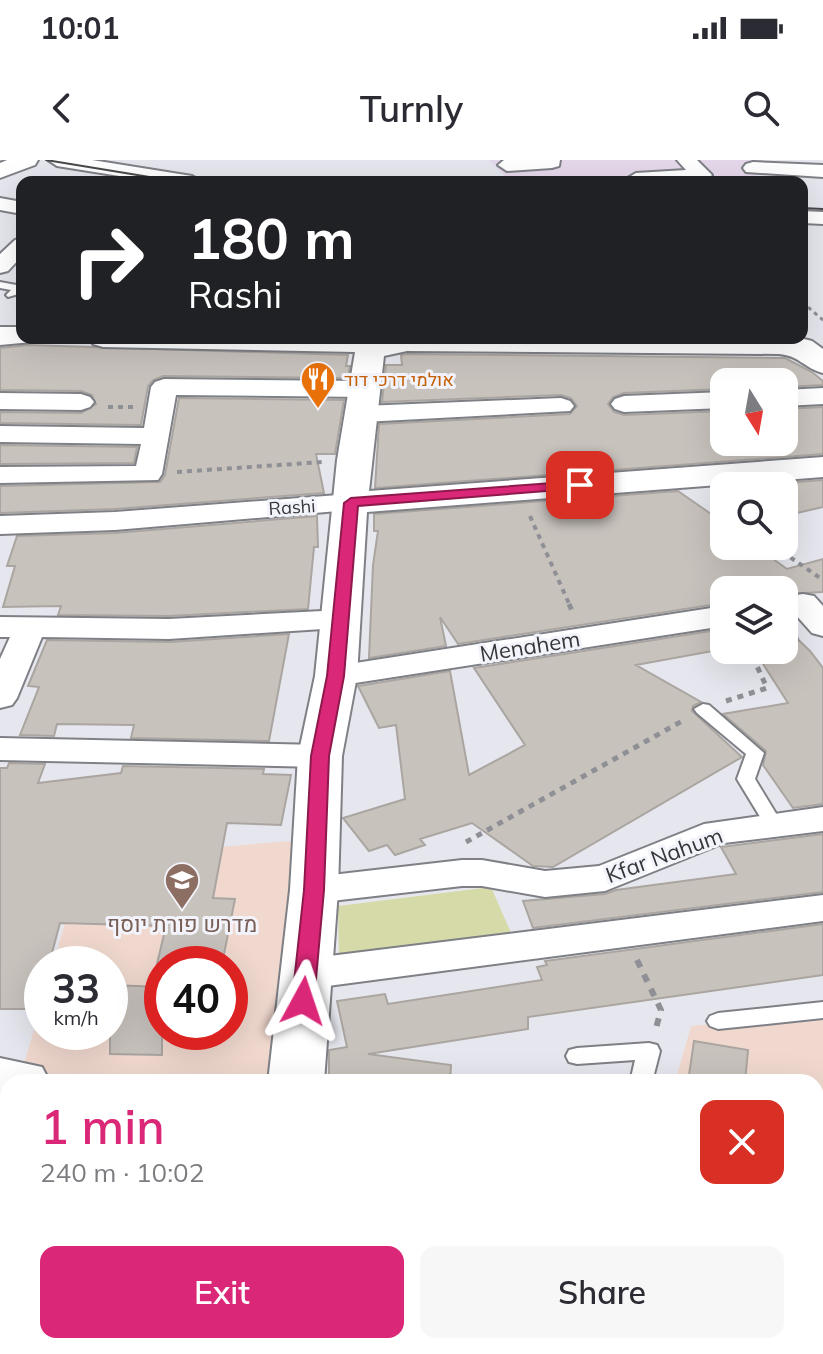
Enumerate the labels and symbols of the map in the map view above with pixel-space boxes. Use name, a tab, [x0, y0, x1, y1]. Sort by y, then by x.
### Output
restaurant icon: אולמי דרכי דוד	[299, 360, 337, 410]
place label: אולמי דרכי דוד	[344, 368, 454, 391]
north arrow	[710, 368, 798, 456]
pin	[546, 451, 614, 519]
street label: Rashi	[268, 494, 316, 520]
street label: Menahem	[478, 624, 582, 668]
street label: Kfar Nahum	[602, 821, 726, 889]
school or university icon: מדרש פורת יוסף	[163, 861, 201, 911]
place label: מדרש פורת יוסף	[107, 910, 257, 938]
speed limit sign: 40	[144, 946, 248, 1050]
position arrow	[261, 959, 345, 1043]

